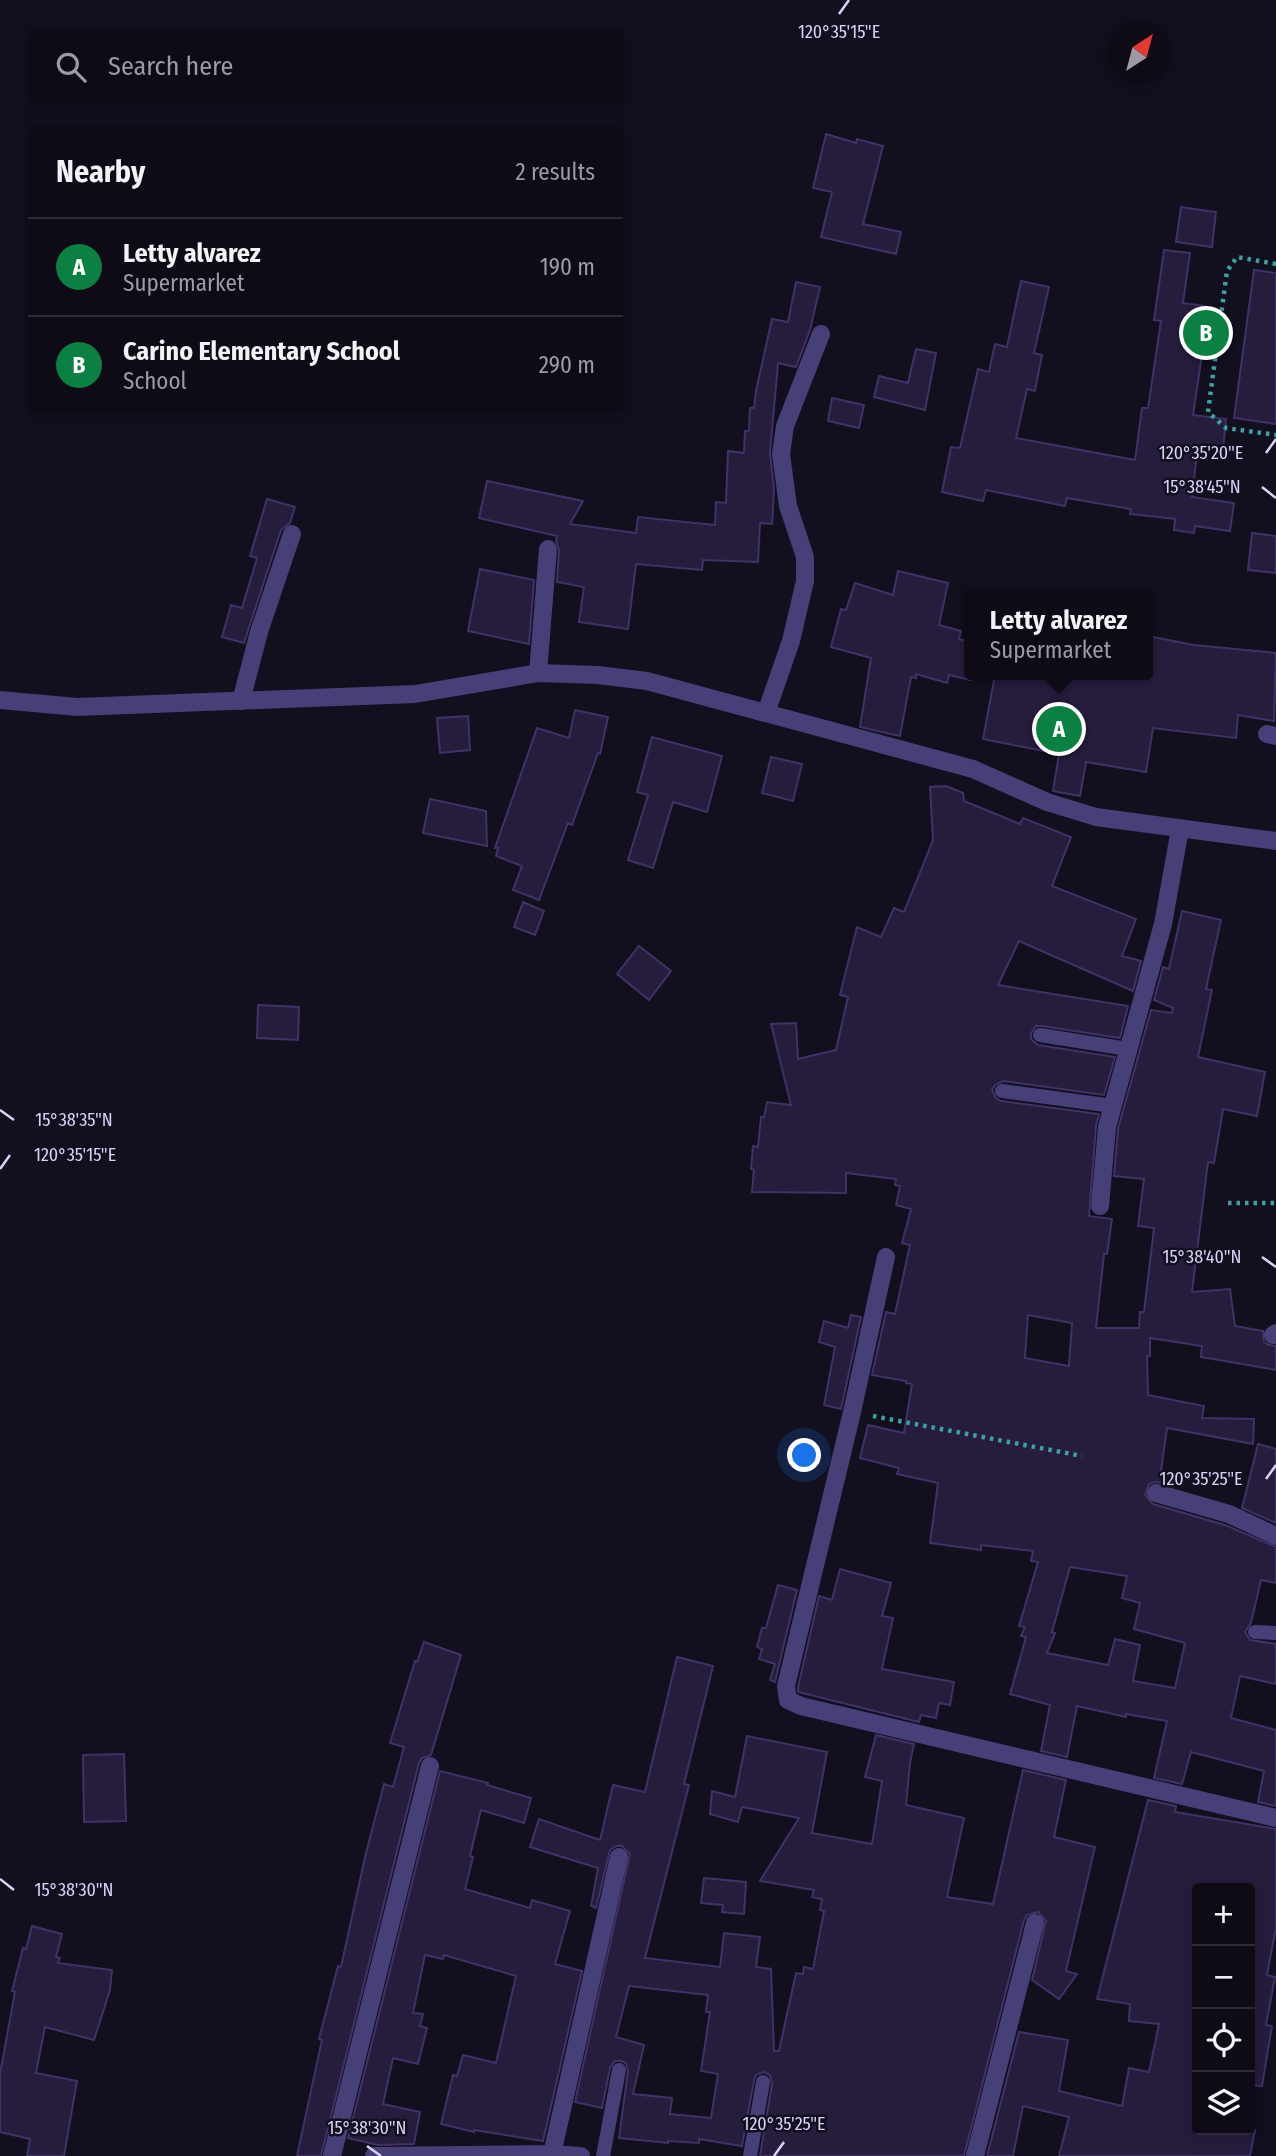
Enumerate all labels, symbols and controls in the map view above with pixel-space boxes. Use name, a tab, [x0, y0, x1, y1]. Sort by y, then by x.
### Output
text: 120°35'15"E	[798, 21, 880, 43]
north arrow	[1108, 21, 1171, 84]
search box	[28, 28, 623, 105]
icon: search	[52, 48, 90, 86]
text: Search here	[108, 51, 233, 82]
text: Nearby	[56, 154, 145, 190]
text: 2 results	[515, 158, 595, 186]
text: Letty alvarez	[123, 238, 261, 269]
text: A	[73, 253, 85, 281]
text: 190 m	[540, 253, 595, 281]
text: Supermarket	[123, 269, 244, 297]
pin: B	[1183, 307, 1229, 359]
text: Carino Elementary School	[123, 336, 400, 367]
text: B	[73, 351, 85, 379]
text: 290 m	[539, 351, 595, 379]
text: School	[123, 367, 187, 395]
text: 120°35'20"E	[1159, 442, 1243, 464]
text: 15°38'45"N	[1163, 476, 1241, 498]
popup	[964, 589, 1153, 680]
text: Letty alvarez	[990, 605, 1127, 636]
text: Supermarket	[990, 636, 1111, 664]
pin: A	[1036, 703, 1082, 755]
text: 15°38'35"N	[35, 1109, 113, 1131]
text: 120°35'15"E	[34, 1144, 116, 1166]
text: 15°38'40"N	[1163, 1246, 1241, 1268]
your location	[787, 1438, 821, 1472]
text: 120°35'25"E	[1159, 1468, 1243, 1490]
text: 15°38'30"N	[34, 1879, 114, 1901]
map controls	[1192, 1883, 1255, 2135]
button: +	[1192, 1883, 1255, 1946]
button: −	[1192, 1946, 1255, 2009]
button: locate	[1192, 2009, 1255, 2072]
button: layers	[1192, 2072, 1255, 2135]
text: 120°35'25"E	[742, 2113, 826, 2135]
text: 15°38'30"N	[327, 2117, 407, 2139]

